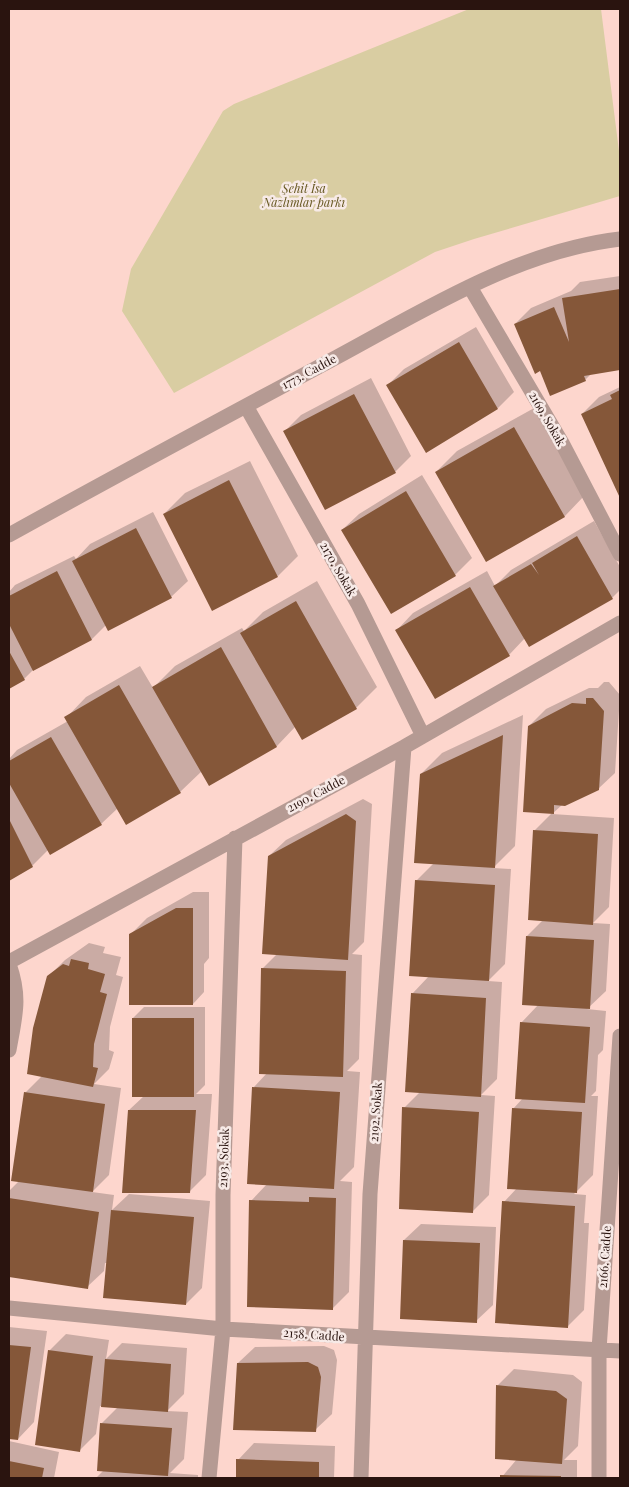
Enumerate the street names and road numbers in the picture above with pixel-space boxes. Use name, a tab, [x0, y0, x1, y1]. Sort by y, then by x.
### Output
street label: 1773. Cadde	[278, 350, 339, 392]
street label: 2169. Sokak	[526, 388, 570, 449]
street label: 2170. Sokak	[317, 538, 361, 599]
street label: 2190. Cadde	[284, 771, 347, 815]
street label: 2192. Sokak	[365, 1081, 385, 1142]
street label: 2193. Sokak	[214, 1127, 232, 1188]
street label: 2166. Cadde	[594, 1225, 614, 1289]
street label: 2158. Cadde	[283, 1324, 345, 1344]

